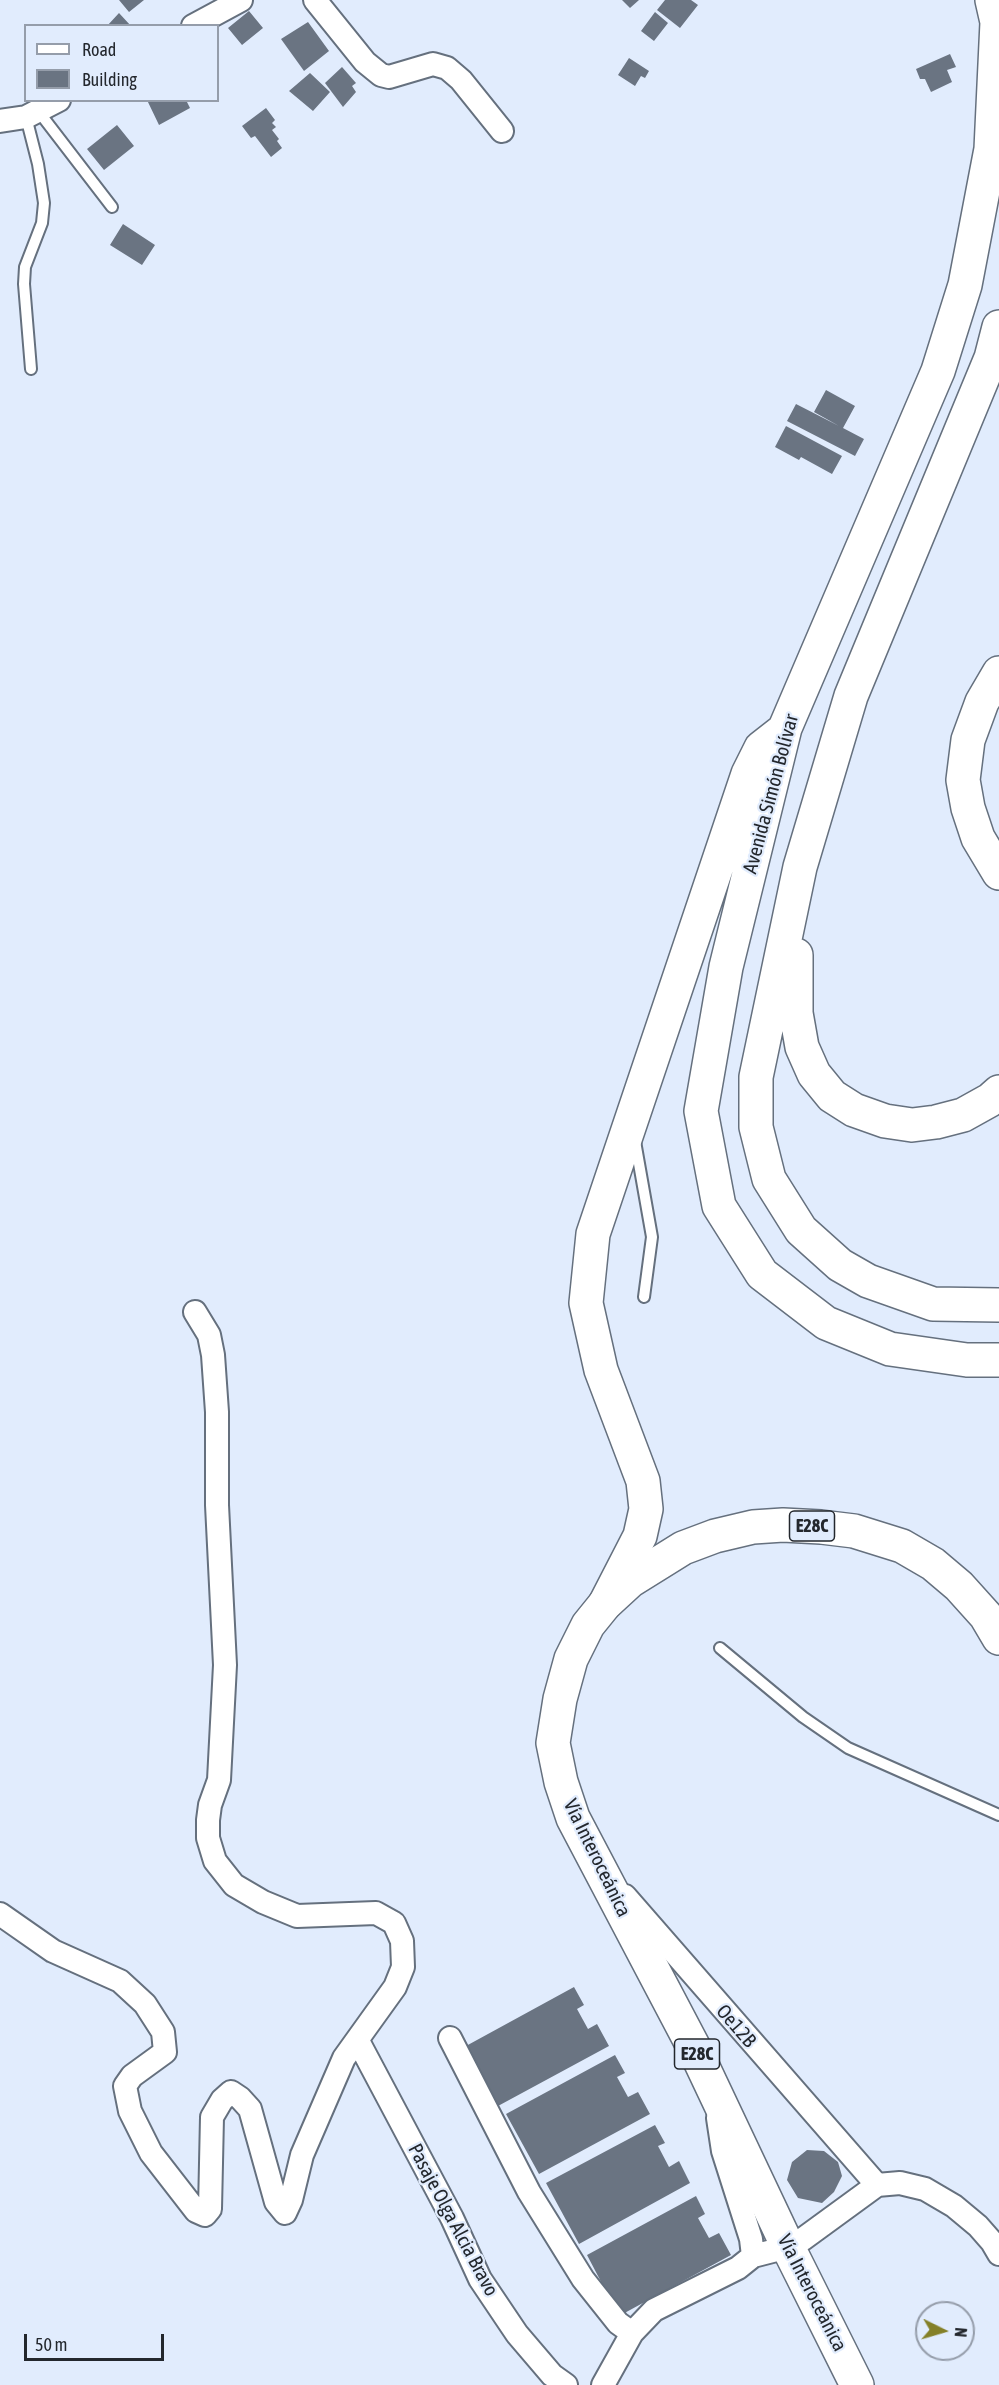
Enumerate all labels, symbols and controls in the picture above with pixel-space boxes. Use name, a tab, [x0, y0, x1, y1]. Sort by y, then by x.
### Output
legend	[24, 24, 219, 102]
text: Road	[82, 39, 116, 60]
text: Building	[82, 69, 137, 90]
street label: Avenida Simón Bolívar	[738, 712, 804, 876]
road number: E28C	[790, 1511, 834, 1541]
street label: Vía Interoceánica	[558, 1795, 636, 1921]
street label: Oe12B	[711, 2000, 761, 2052]
road number: E28C	[674, 2039, 720, 2069]
street label: Pasaje Olga Alcia Bravo	[403, 2140, 503, 2300]
street label: Vía Interoceánica	[772, 2231, 852, 2355]
north arrow	[915, 2301, 975, 2361]
scale bar	[27, 2322, 166, 2360]
text: N	[952, 2327, 970, 2338]
text: 50 m	[35, 2334, 67, 2355]

